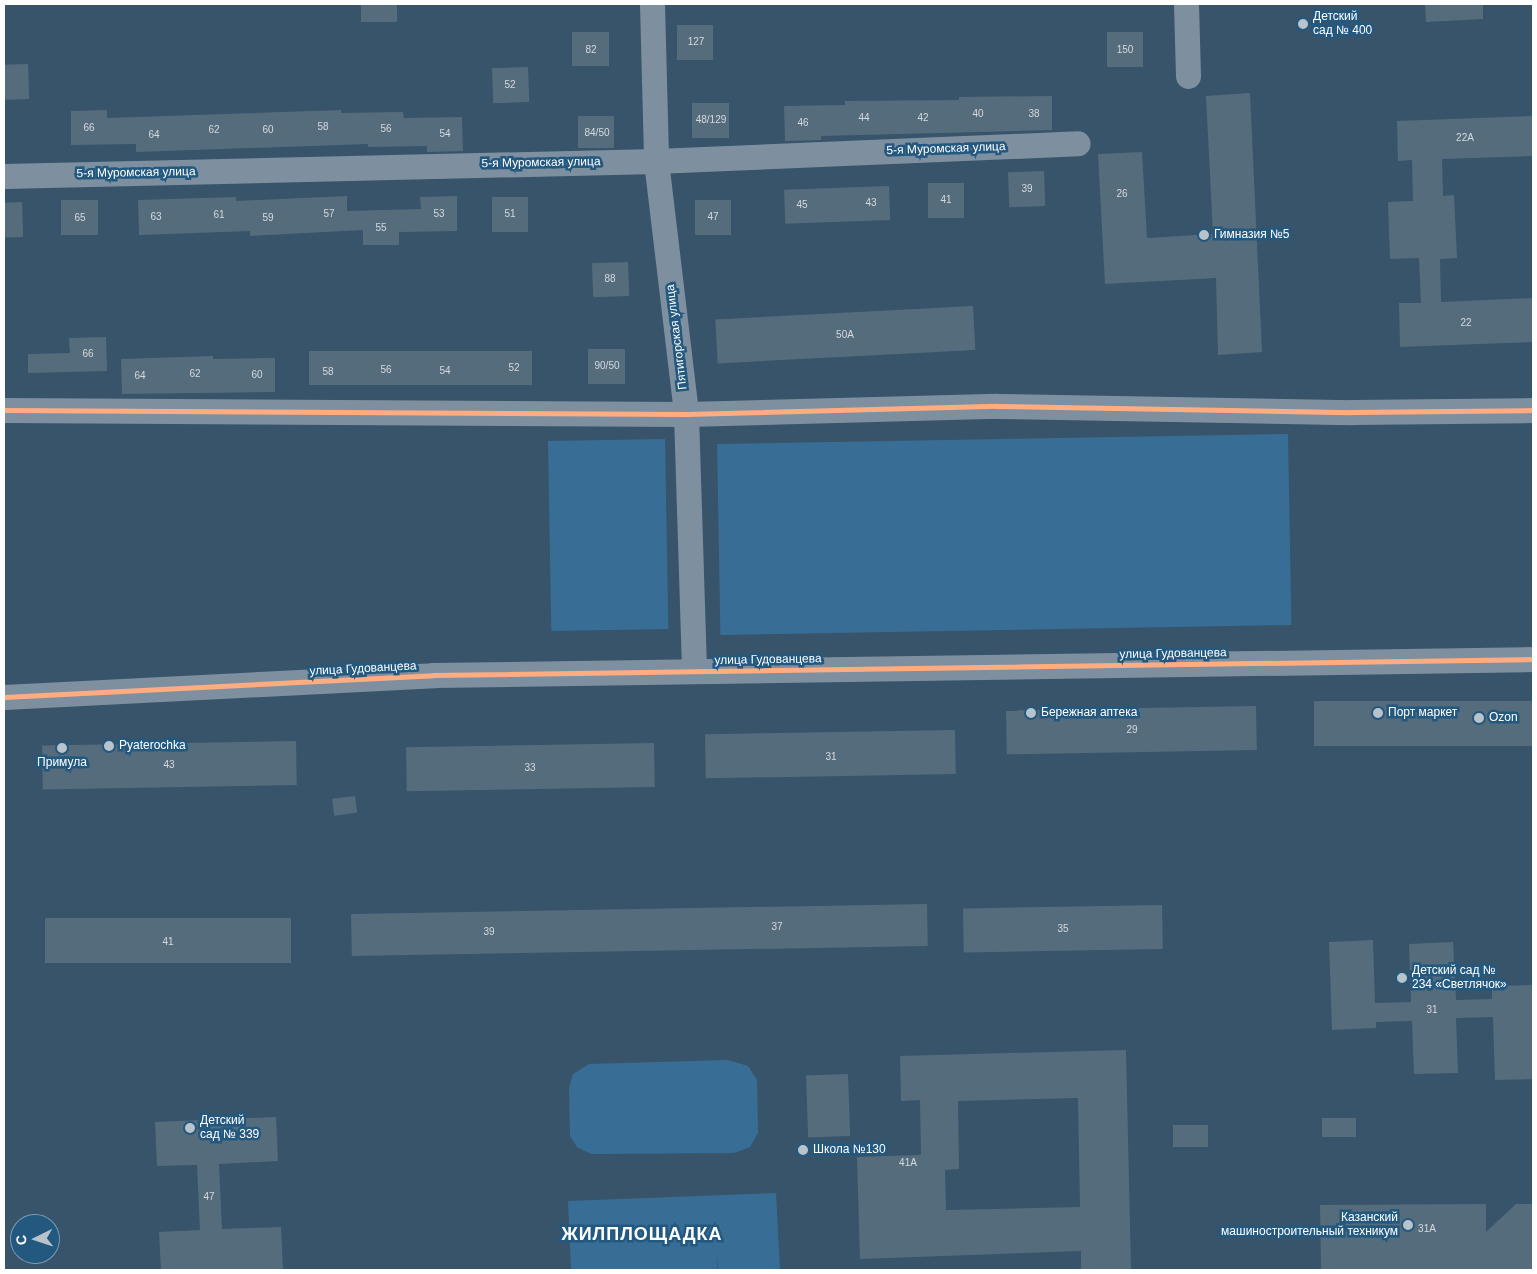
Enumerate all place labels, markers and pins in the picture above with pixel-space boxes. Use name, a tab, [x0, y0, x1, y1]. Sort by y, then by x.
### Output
place label: Детский сад № 400	[1313, 10, 1372, 38]
marker: Детский сад № 400	[1297, 18, 1309, 30]
place label: Гимназия №5	[1214, 228, 1290, 242]
marker: Гимназия №5	[1198, 229, 1210, 241]
place label: Бережная аптека	[1041, 706, 1137, 720]
place label: Порт маркет	[1388, 706, 1457, 720]
marker: Бережная аптека	[1025, 707, 1037, 719]
marker: Порт маркет	[1372, 707, 1384, 719]
place label: Ozon	[1489, 711, 1518, 725]
marker: Ozon	[1473, 712, 1485, 724]
place label: Pyaterochka	[119, 739, 186, 753]
marker: Pyaterochka	[103, 740, 115, 752]
marker: Примула	[56, 742, 68, 754]
place label: Примула	[37, 756, 87, 770]
place label: Детский сад № 234 «Светлячок»	[1412, 964, 1507, 992]
marker: Детский сад № 234 «Светлячок»	[1396, 972, 1408, 984]
place label: Детский сад № 339	[200, 1114, 259, 1142]
marker: Детский сад № 339	[184, 1122, 196, 1134]
place label: Школа №130	[813, 1143, 886, 1157]
marker: Школа №130	[797, 1144, 809, 1156]
place label: Казанский машиностроительный техникум	[1221, 1211, 1398, 1239]
marker: Казанский машиностроительный техникум	[1402, 1219, 1414, 1231]

